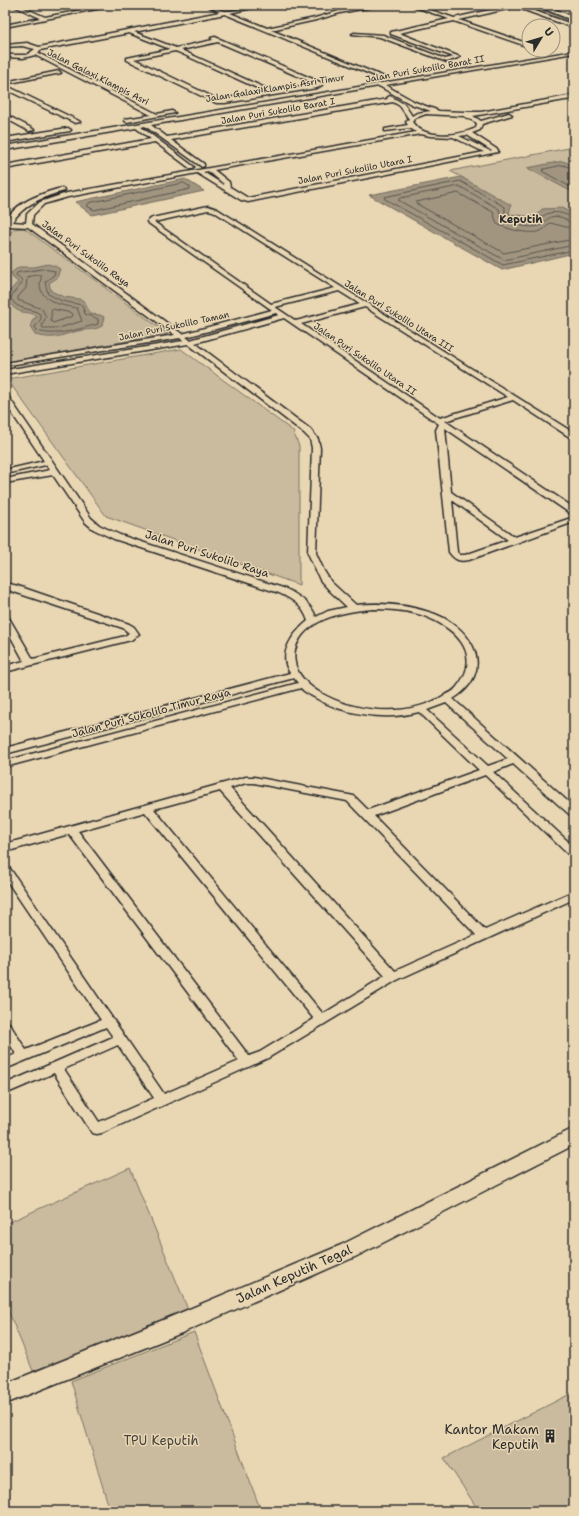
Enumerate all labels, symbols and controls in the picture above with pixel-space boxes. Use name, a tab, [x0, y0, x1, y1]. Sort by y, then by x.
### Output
north arrow	[521, 18, 561, 58]
text: U	[540, 25, 557, 40]
street label: Jalan Galaxi Klampis Asri	[45, 46, 151, 108]
street label: Jalan Puri Sukolilo Barat II	[365, 53, 486, 85]
street label: Jalan Galaxi Klampis Asri Timur	[205, 71, 345, 105]
street label: Jalan Puri Sukolilo Barat I	[220, 95, 336, 127]
street label: Jalan Puri Sukolilo Utara I	[297, 153, 413, 187]
district label: Keputih	[499, 212, 543, 227]
street label: Jalan Puri Sukolilo Raya	[40, 218, 133, 290]
street label: Jalan Puri Sukolilo Utara III	[342, 277, 456, 355]
street label: Jalan Puri Sukolilo Taman	[118, 308, 231, 344]
street label: Jalan Puri Sukolilo Utara II	[311, 320, 419, 398]
street label: Jalan Puri Sukolilo Raya	[143, 527, 271, 581]
street label: Jalan Puri Sukolilo Timur Raya	[70, 685, 232, 741]
street label: Jalan Keputih Tegal	[233, 1241, 355, 1307]
place label: Kantor Makam Keputih	[445, 1421, 539, 1453]
building icon: Kantor Makam Keputih	[542, 1428, 558, 1444]
park label: TPU Keputih	[123, 1432, 199, 1449]

